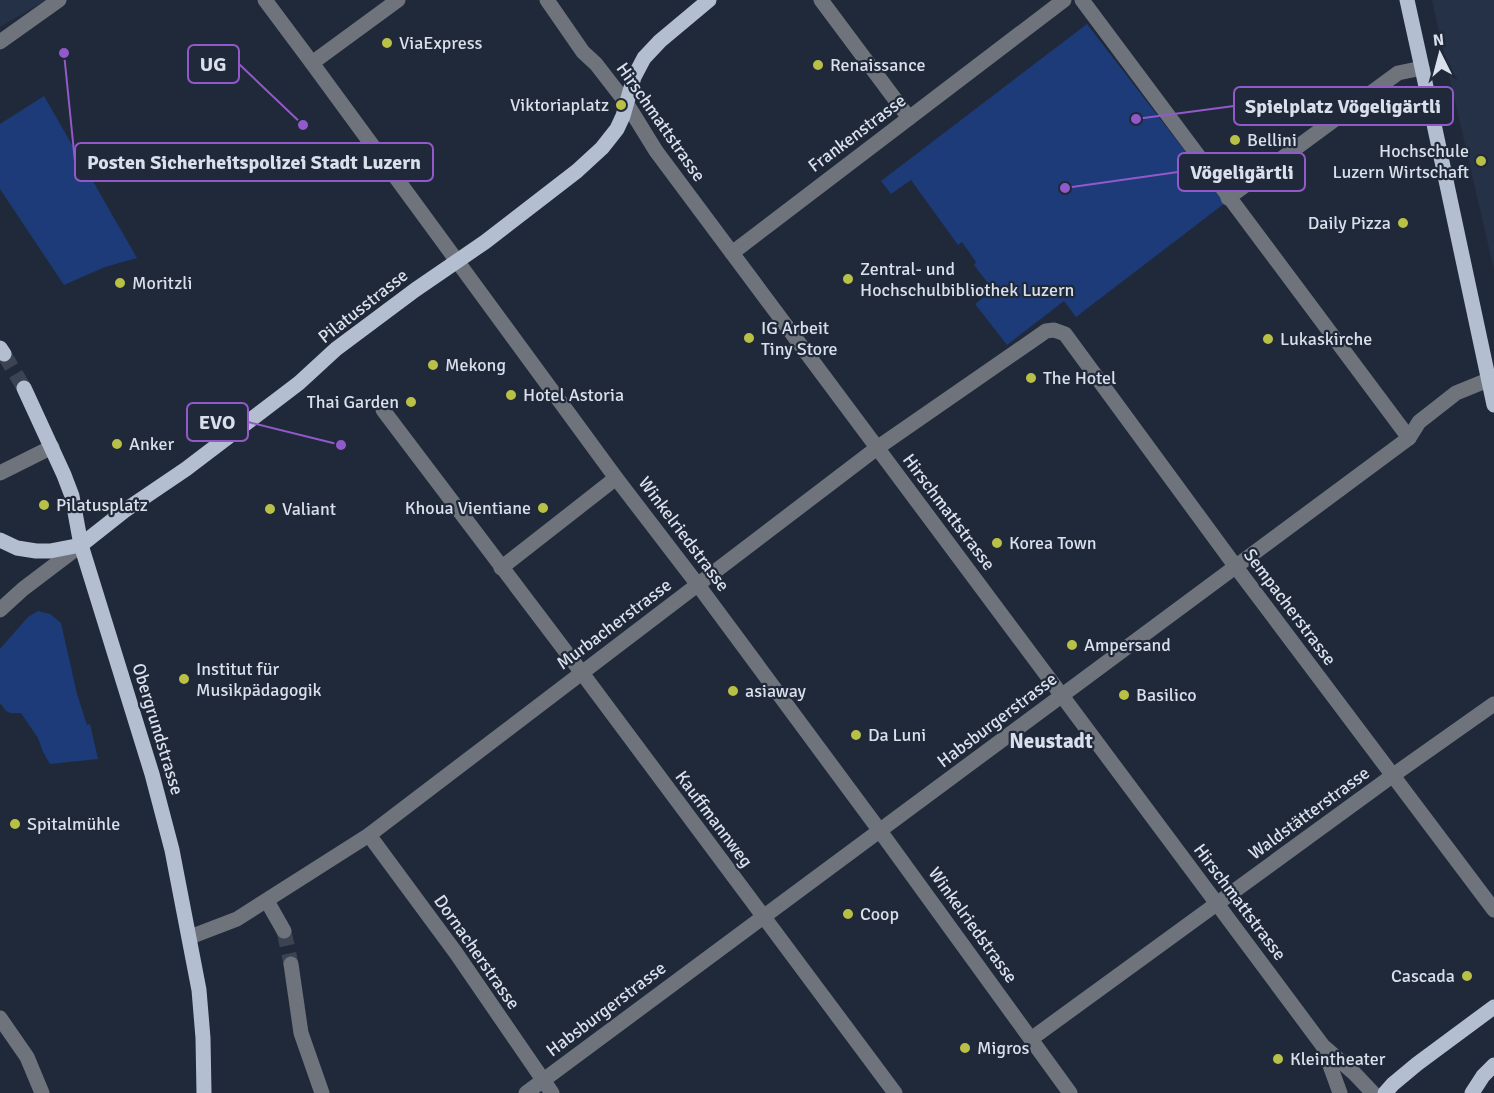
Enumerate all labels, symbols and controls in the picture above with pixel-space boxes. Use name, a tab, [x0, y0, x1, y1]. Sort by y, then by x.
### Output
north arrow	[1410, 24, 1470, 84]
text: N	[1432, 30, 1445, 51]
place label: ViaExpress	[399, 32, 483, 54]
marker: ViaExpress	[380, 36, 394, 50]
callout: UG	[188, 45, 239, 83]
text: UG	[200, 52, 226, 77]
place label: Renaissance	[830, 54, 926, 76]
street label: Hirschmattstrasse	[612, 58, 710, 186]
marker: Renaissance	[811, 58, 825, 72]
callout: Spielplatz Vögeligärtli	[1234, 87, 1453, 125]
street label: Frankenstrasse	[804, 89, 910, 177]
place label: Viktoriaplatz	[510, 94, 609, 116]
text: Spielplatz Vögeligärtli	[1245, 94, 1441, 119]
marker: Viktoriaplatz	[614, 98, 628, 112]
place label: Bellini	[1247, 129, 1297, 151]
marker: Bellini	[1228, 133, 1242, 147]
place label: Hochschule Luzern Wirtschaft	[1332, 140, 1469, 183]
callout: Posten Sicherheitspolizei Stadt Luzern	[75, 143, 433, 181]
text: Posten Sicherheitspolizei Stadt Luzern	[87, 150, 421, 175]
callout: Vögeligärtli	[1178, 153, 1305, 191]
marker: Hochschule Luzern Wirtschaft	[1474, 154, 1488, 168]
text: Vögeligärtli	[1190, 160, 1294, 185]
place label: Daily Pizza	[1308, 212, 1391, 234]
marker: Daily Pizza	[1396, 216, 1410, 230]
place label: Zentral- und Hochschulbibliothek Luzern	[860, 258, 1074, 301]
street label: Pilatusstrasse	[314, 264, 412, 348]
place label: Moritzli	[132, 272, 192, 294]
marker: Zentral- und Hochschulbibliothek Luzern	[841, 272, 855, 286]
marker: Moritzli	[113, 276, 127, 290]
place label: IG Arbeit Tiny Store	[761, 317, 837, 360]
place label: Lukaskirche	[1280, 328, 1372, 350]
marker: IG Arbeit Tiny Store	[742, 331, 756, 345]
marker: Lukaskirche	[1261, 332, 1275, 346]
place label: Mekong	[445, 354, 506, 376]
marker: Mekong	[426, 358, 440, 372]
place label: The Hotel	[1043, 367, 1116, 389]
marker: The Hotel	[1024, 371, 1038, 385]
place label: Hotel Astoria	[523, 384, 624, 406]
marker: Hotel Astoria	[504, 388, 518, 402]
place label: Thai Garden	[307, 391, 399, 413]
marker: Thai Garden	[404, 395, 418, 409]
callout: EVO	[187, 403, 248, 441]
text: EVO	[199, 410, 235, 435]
place label: Anker	[129, 433, 175, 455]
marker: Anker	[110, 437, 124, 451]
street label: Hirschmattstrasse	[898, 449, 1000, 575]
street label: Winkelriedstrasse	[634, 472, 734, 596]
place label: Pilatusplatz	[56, 494, 148, 516]
place label: Khoua Vientiane	[405, 497, 531, 519]
marker: Pilatusplatz	[37, 498, 51, 512]
place label: Valiant	[282, 498, 336, 520]
marker: Khoua Vientiane	[536, 501, 550, 515]
marker: Valiant	[263, 502, 277, 516]
place label: Korea Town	[1009, 532, 1097, 554]
marker: Korea Town	[990, 536, 1004, 550]
street label: Sempacherstrasse	[1239, 544, 1341, 670]
street label: Murbacherstrasse	[552, 574, 676, 674]
place label: Ampersand	[1084, 634, 1171, 656]
marker: Ampersand	[1065, 638, 1079, 652]
place label: Institut für Musikpädagogik	[196, 658, 322, 701]
street label: Obergrundstrasse	[127, 660, 189, 798]
street label: Habsburgerstrasse	[933, 668, 1061, 772]
marker: Institut für Musikpädagogik	[177, 672, 191, 686]
place label: asiaway	[745, 680, 807, 702]
marker: asiaway	[726, 684, 740, 698]
place label: Basilico	[1136, 684, 1197, 706]
marker: Basilico	[1117, 688, 1131, 702]
place label: Da Luni	[868, 724, 926, 746]
marker: Da Luni	[849, 728, 863, 742]
district label: Neustadt	[1009, 728, 1093, 754]
street label: Waldstätterstrasse	[1244, 762, 1374, 864]
street label: Kauffmannweg	[671, 766, 757, 872]
place label: Spitalmühle	[27, 813, 120, 835]
marker: Spitalmühle	[8, 817, 22, 831]
street label: Hirschmattstrasse	[1189, 839, 1291, 965]
street label: Winkelriedstrasse	[924, 863, 1022, 987]
street label: Dornacherstrasse	[429, 890, 525, 1014]
place label: Coop	[860, 903, 899, 925]
marker: Coop	[841, 907, 855, 921]
street label: Habsburgerstrasse	[542, 957, 670, 1061]
place label: Cascada	[1391, 965, 1455, 987]
marker: Cascada	[1460, 969, 1474, 983]
place label: Migros	[977, 1037, 1030, 1059]
marker: Migros	[958, 1041, 972, 1055]
place label: Kleintheater	[1290, 1048, 1386, 1070]
marker: Kleintheater	[1271, 1052, 1285, 1066]

